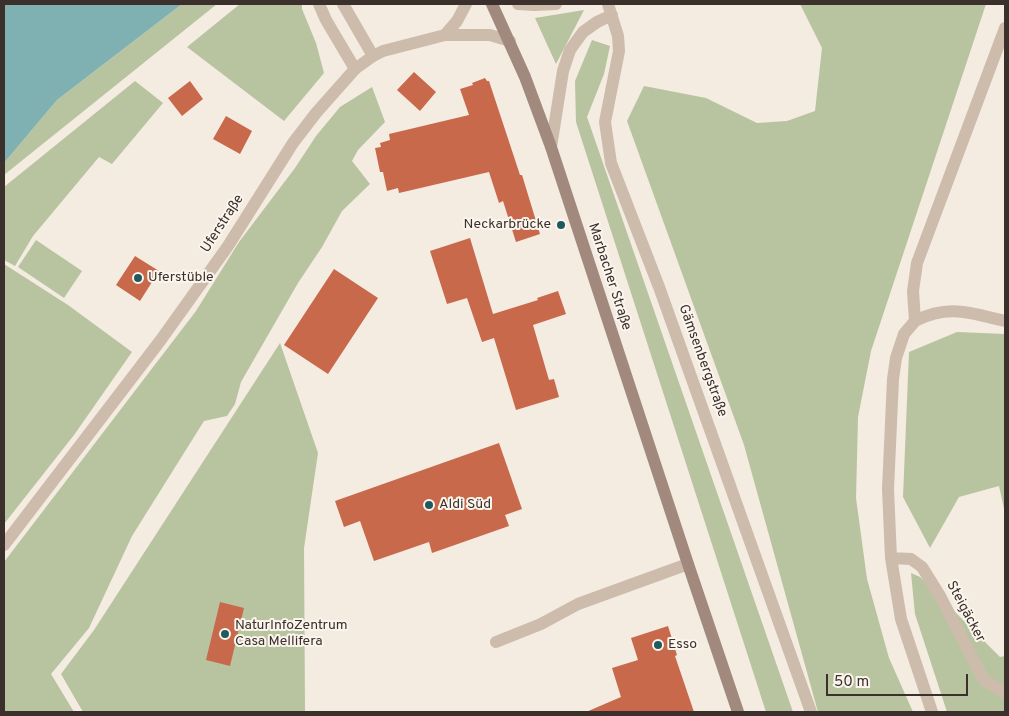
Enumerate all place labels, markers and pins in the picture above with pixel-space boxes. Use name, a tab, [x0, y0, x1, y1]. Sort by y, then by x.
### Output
place label: Neckarbrücke	[464, 217, 551, 233]
marker: Neckarbrücke	[555, 219, 567, 231]
place label: Uferstüble	[148, 270, 214, 286]
marker: Uferstüble	[132, 272, 144, 284]
place label: Aldi Süd	[439, 497, 491, 513]
marker: Aldi Süd	[423, 499, 435, 511]
place label: NaturInfoZentrum Casa Mellifera	[235, 618, 348, 650]
marker: NaturInfoZentrum Casa Mellifera	[219, 628, 231, 640]
place label: Esso	[668, 637, 697, 653]
marker: Esso	[652, 639, 664, 651]

